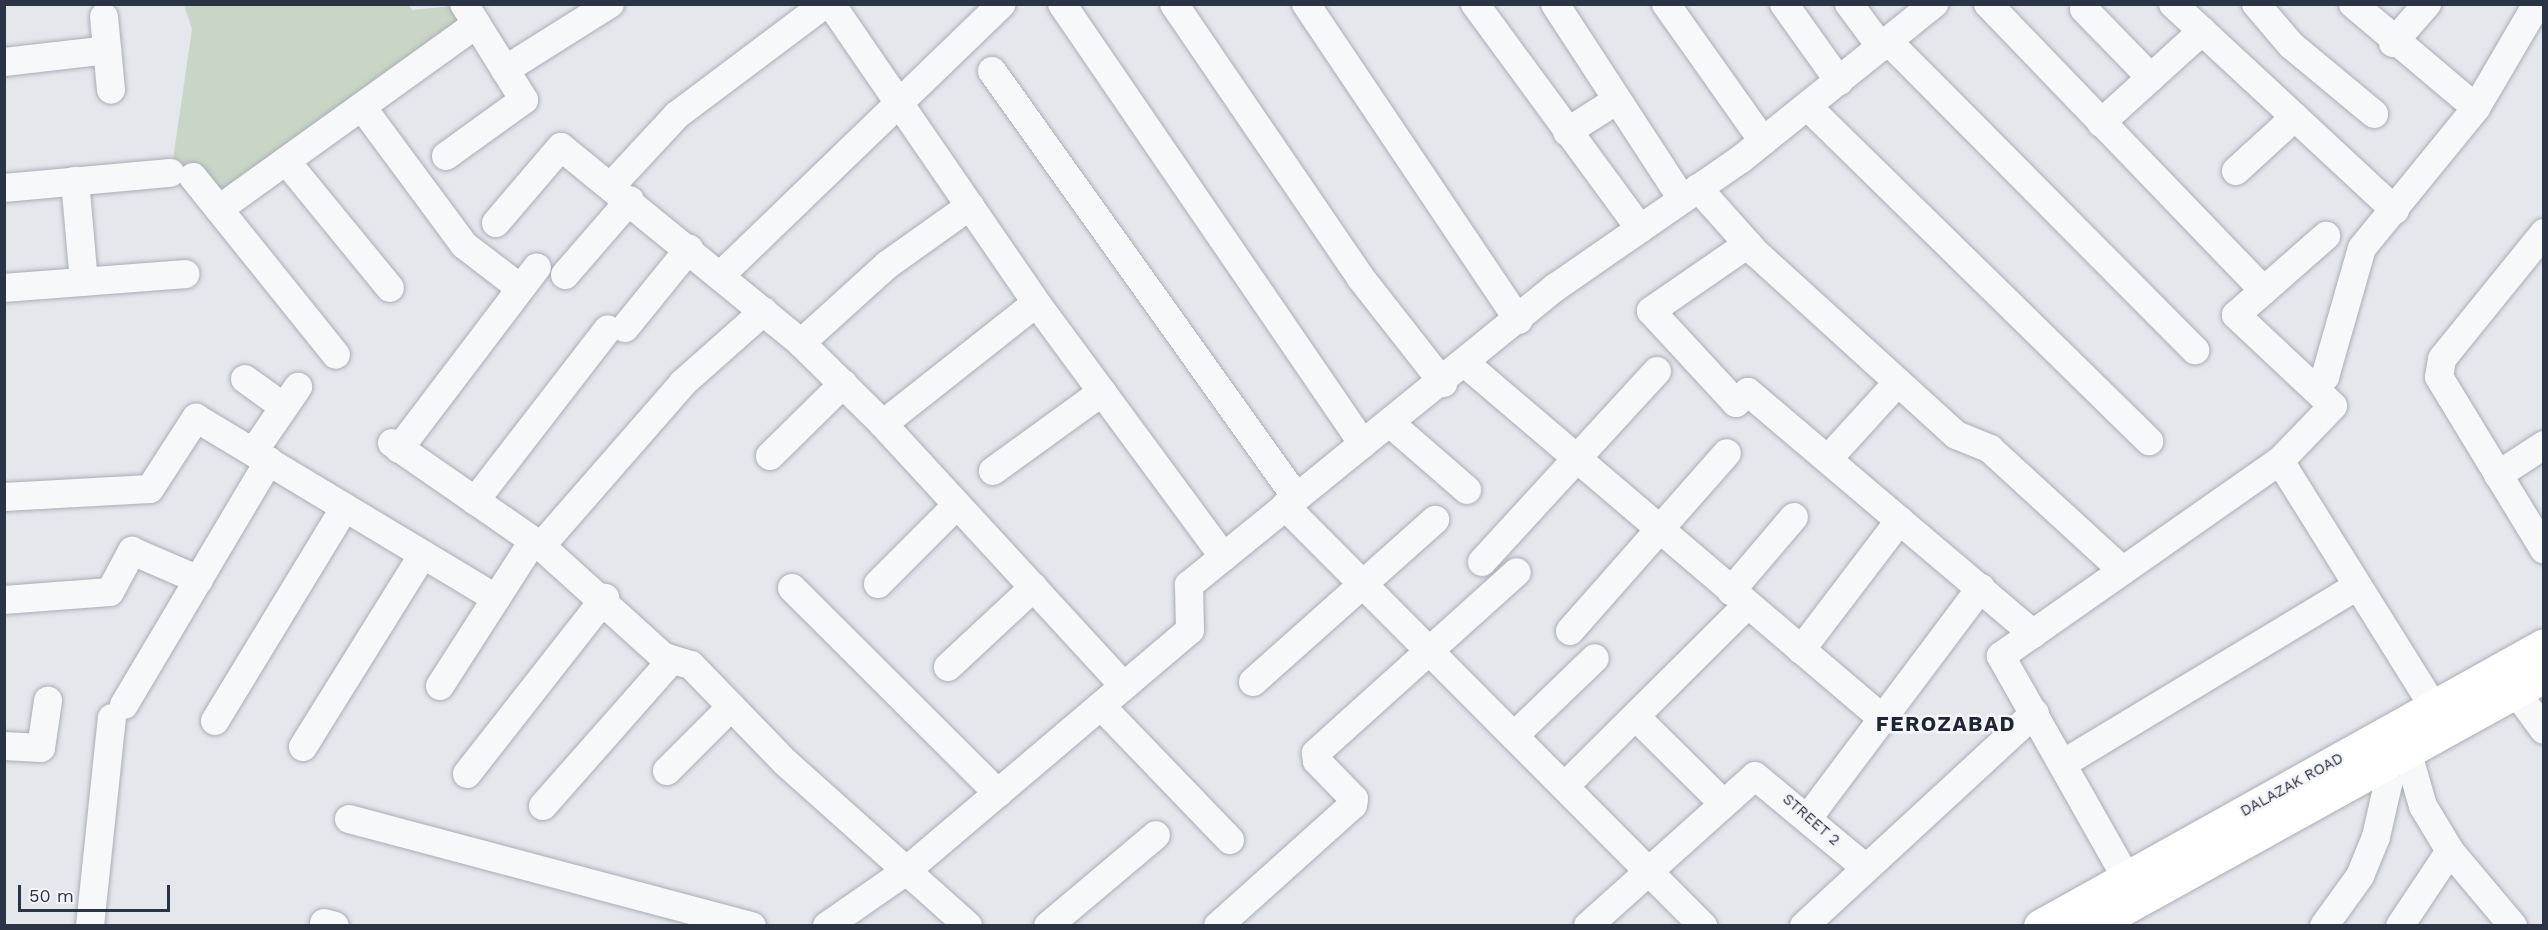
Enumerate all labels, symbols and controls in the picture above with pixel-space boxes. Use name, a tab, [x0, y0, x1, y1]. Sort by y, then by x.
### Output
district label: FEROZABAD	[1876, 711, 2016, 737]
street label: DALAZAK ROAD	[2237, 749, 2347, 821]
street label: STREET 2	[1779, 790, 1843, 850]
scale bar	[21, 873, 172, 911]
text: 50 m	[29, 885, 74, 906]

